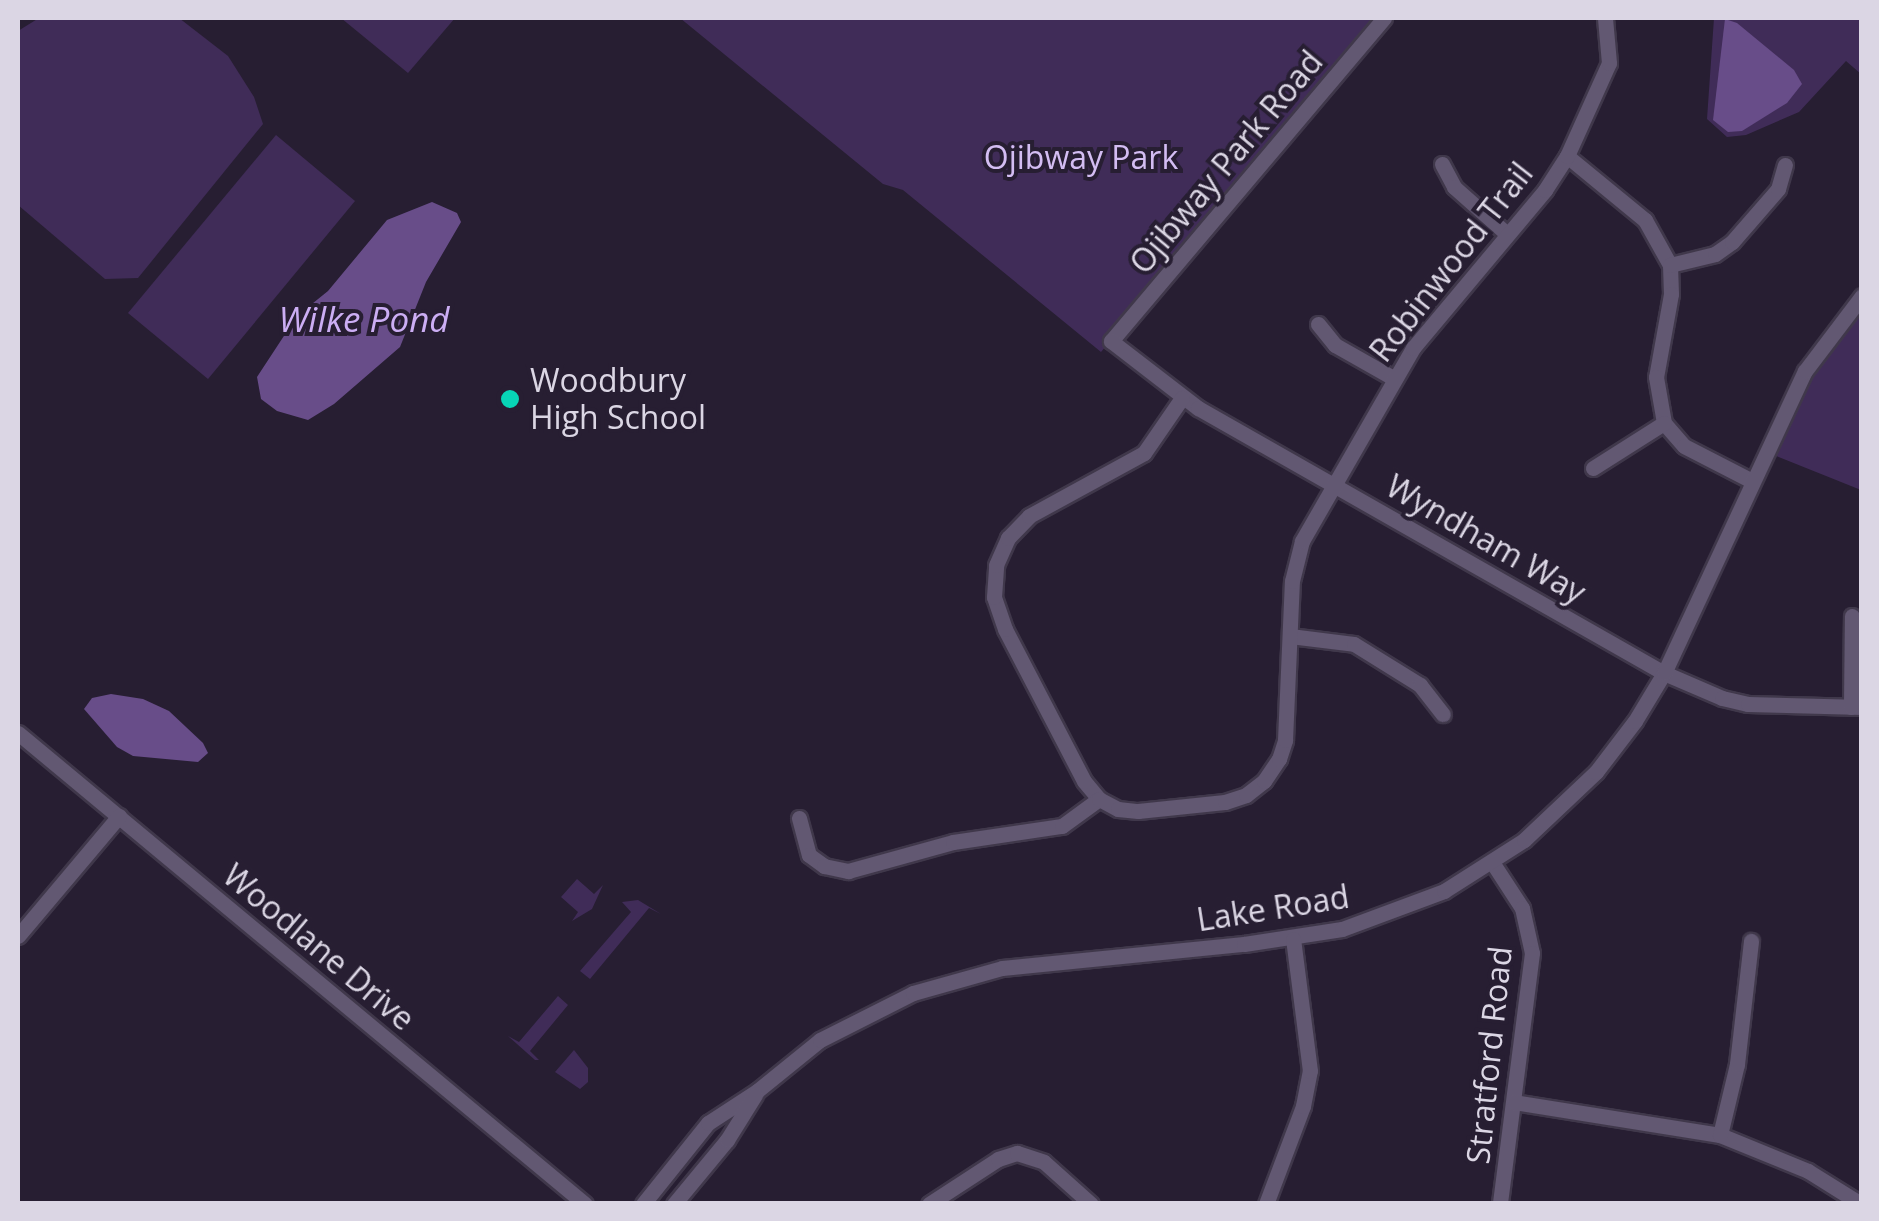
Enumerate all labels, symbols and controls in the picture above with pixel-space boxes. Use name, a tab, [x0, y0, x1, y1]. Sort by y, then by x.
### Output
street label: Ojibway Park Road	[1122, 43, 1330, 281]
park label: Ojibway Park	[984, 138, 1178, 176]
street label: Robinwood Trail	[1361, 155, 1541, 369]
water label: Wilke Pond	[278, 298, 450, 340]
place label: Woodbury High School	[530, 362, 706, 437]
marker: Woodbury High School	[499, 388, 521, 410]
street label: Wyndham Way	[1380, 467, 1592, 611]
street label: Woodlane Drive	[216, 856, 422, 1038]
street label: Lake Road	[1194, 877, 1352, 939]
street label: Stratford Road	[1458, 944, 1520, 1166]

